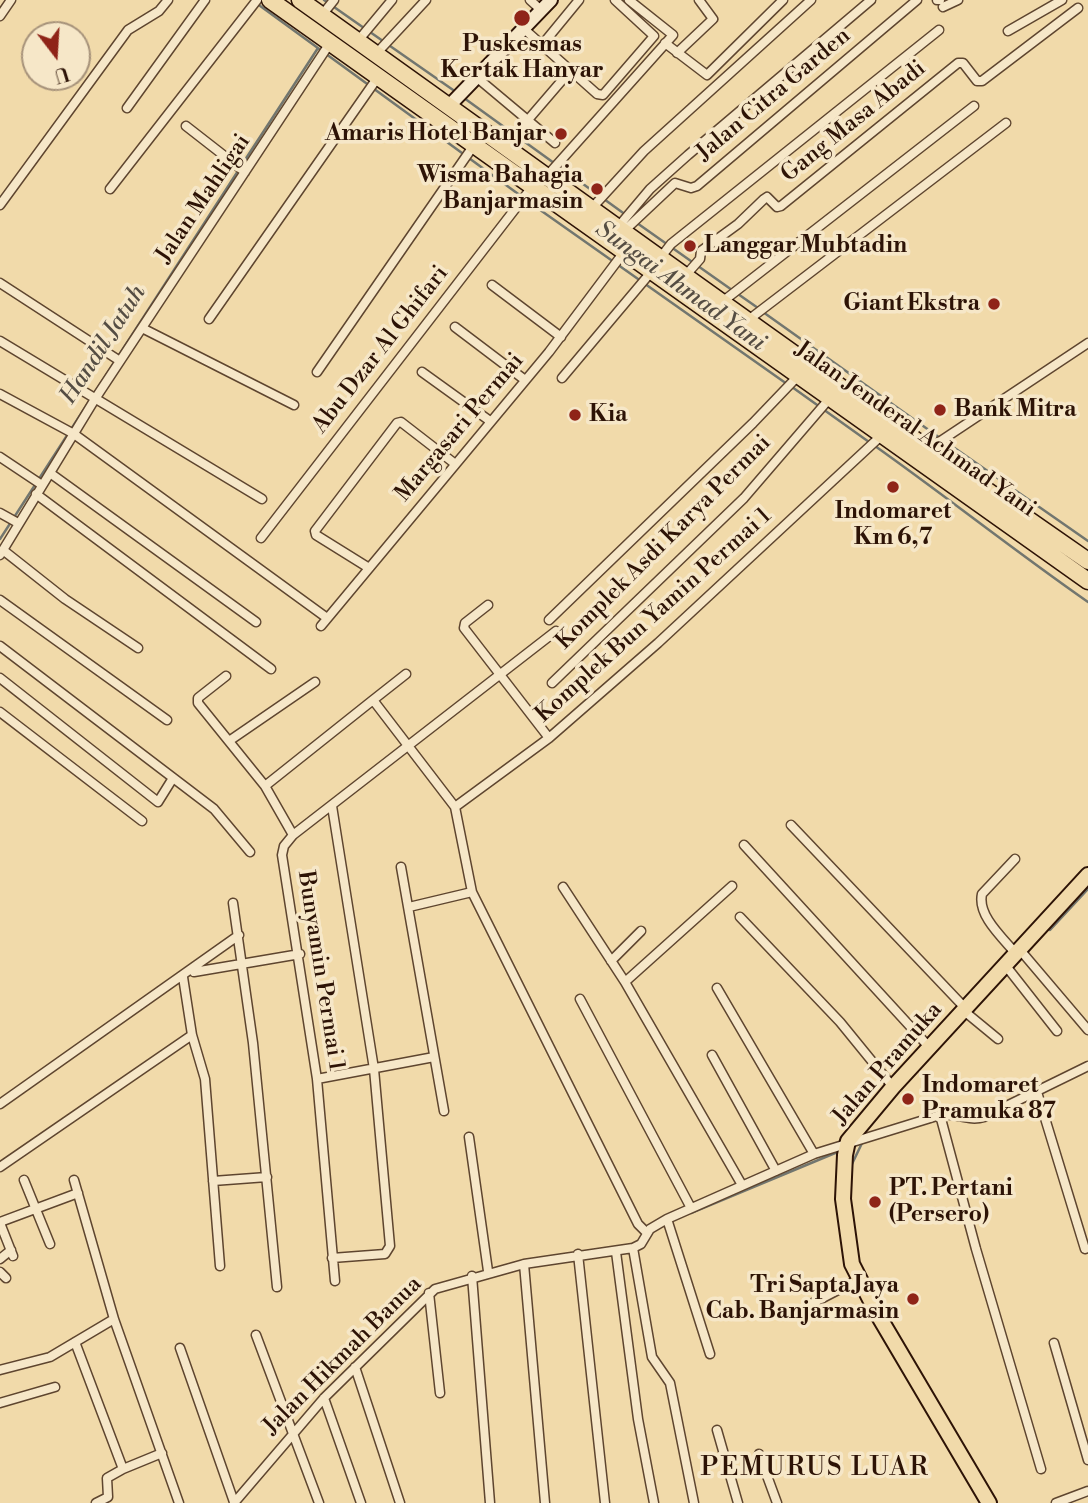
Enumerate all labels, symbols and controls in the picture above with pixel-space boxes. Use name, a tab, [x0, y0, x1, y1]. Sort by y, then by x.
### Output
marker: Puskesmas Kertak Hanyar	[512, 8, 532, 28]
north arrow	[21, 21, 91, 91]
street label: Jalan Citra Garden	[691, 23, 857, 167]
place label: Puskesmas Kertak Hanyar	[440, 31, 604, 85]
street label: Gang Masa Abadi	[776, 55, 932, 189]
text: U	[51, 61, 72, 88]
place label: Amaris Hotel Banjar	[325, 120, 547, 148]
marker: Amaris Hotel Banjar	[553, 126, 569, 142]
street label: Jalan Mahligai	[151, 129, 257, 269]
place label: Wisma Bahagia Banjarmasin	[417, 162, 583, 216]
marker: Wisma Bahagia Banjarmasin	[589, 181, 605, 197]
water label: Sungai Ahmad Yani	[589, 215, 771, 359]
place label: Langgar Mubtadin	[704, 232, 907, 260]
marker: Langgar Mubtadin	[682, 238, 698, 254]
street label: Abu Dzar Al Ghifari	[307, 261, 455, 439]
water label: Handil Jatuh	[55, 280, 153, 410]
place label: Giant Ekstra	[843, 290, 980, 318]
marker: Giant Ekstra	[986, 296, 1002, 312]
street label: Jalan Jenderal Achmad Yani	[789, 336, 1041, 524]
street label: Margasari Permai	[390, 348, 530, 508]
place label: Bank Mitra	[954, 396, 1076, 424]
place label: Kia	[589, 401, 627, 429]
marker: Bank Mitra	[932, 402, 948, 418]
marker: Kia	[567, 407, 583, 423]
street label: Komplek Asdi Karya Permai	[551, 430, 777, 656]
marker: Indomaret Km 6,7	[885, 479, 901, 495]
place label: Indomaret Km 6,7	[835, 498, 951, 552]
street label: Komplek Bun Yamin Permai 1	[530, 503, 778, 729]
street label: Bunyamin Permai 1	[291, 869, 349, 1073]
street label: Jalan Pramuka	[827, 997, 949, 1131]
place label: Indomaret Pramuka 87	[922, 1072, 1056, 1126]
marker: Indomaret Pramuka 87	[900, 1091, 916, 1107]
place label: PT. Pertani (Persero)	[889, 1175, 1013, 1229]
marker: PT. Pertani (Persero)	[867, 1194, 883, 1210]
street label: Jalan Hikmah Banua	[258, 1271, 428, 1441]
place label: Tri Sapta Jaya Cab. Banjarmasin	[705, 1272, 899, 1326]
marker: Tri Sapta Jaya Cab. Banjarmasin	[905, 1291, 921, 1307]
district label: PEMURUS LUAR	[702, 1453, 928, 1485]

